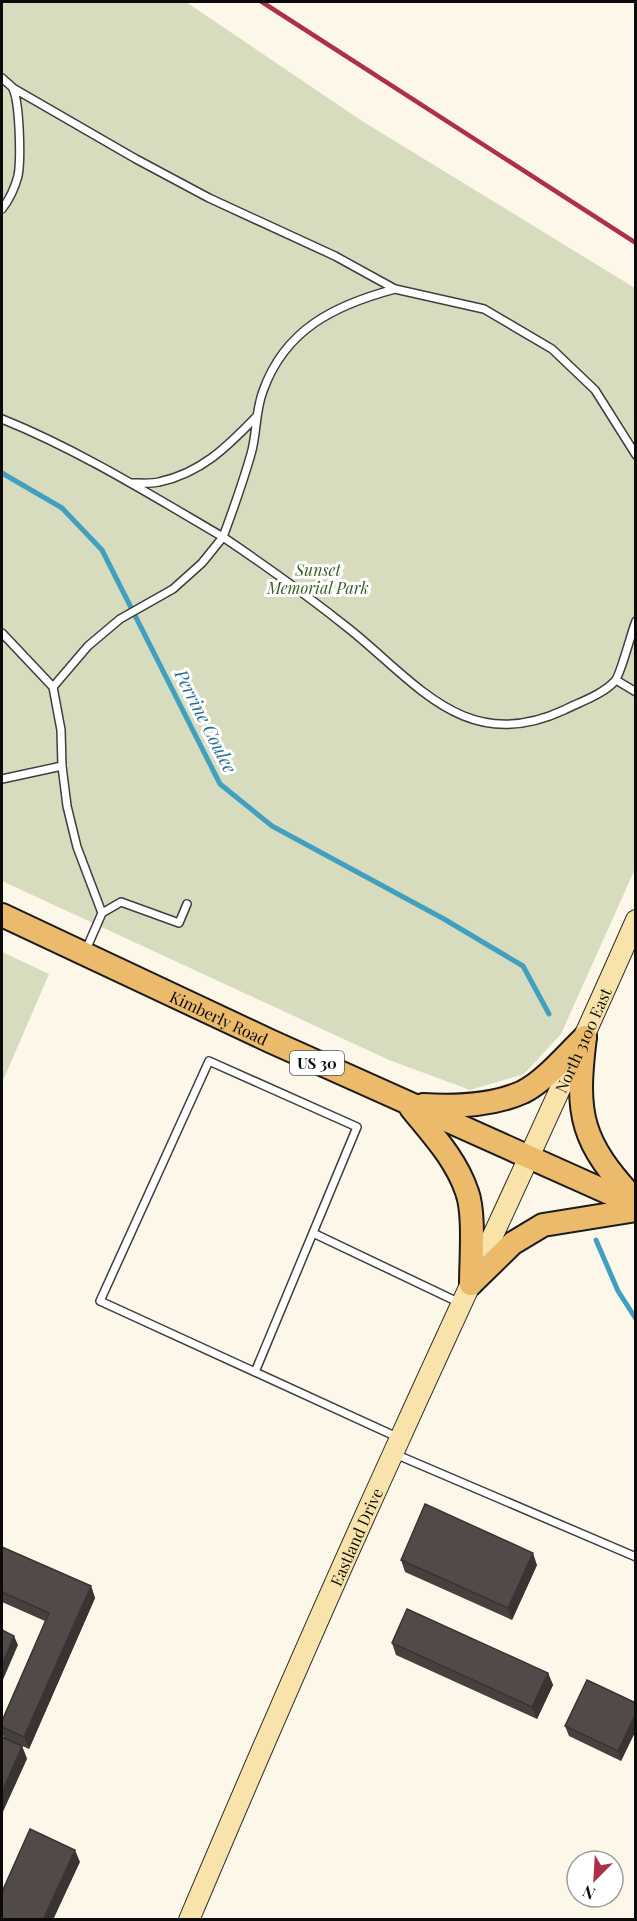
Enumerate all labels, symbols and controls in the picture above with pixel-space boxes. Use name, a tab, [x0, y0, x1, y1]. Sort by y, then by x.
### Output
park label: Sunset Memorial Park	[266, 559, 369, 598]
water label: Perrine Coulee	[169, 664, 242, 777]
street label: North 3100 East	[550, 984, 615, 1096]
street label: Kimberly Road	[167, 985, 272, 1049]
road number: US 30	[290, 1051, 344, 1075]
street label: Eastland Drive	[325, 1484, 387, 1589]
north arrow	[565, 1849, 625, 1909]
text: N	[579, 1881, 598, 1905]

